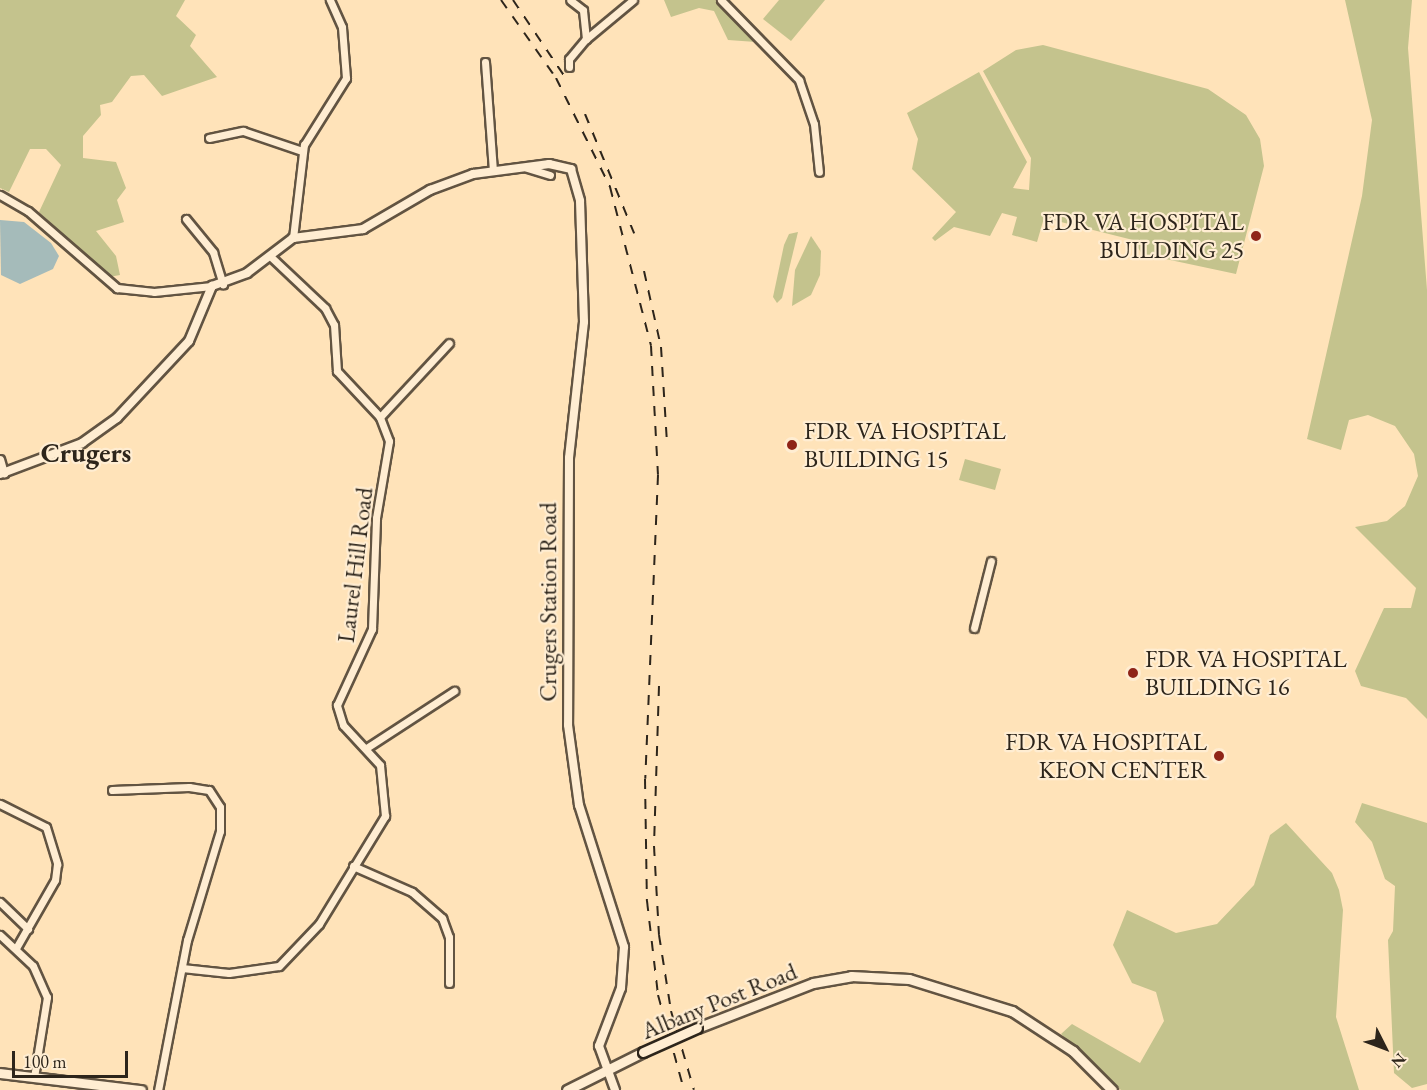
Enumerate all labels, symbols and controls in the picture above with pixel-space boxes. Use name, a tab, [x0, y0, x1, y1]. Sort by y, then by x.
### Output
place label: FDR VA HOSPITAL BUILDING 25	[1042, 208, 1244, 264]
marker: FDR VA HOSPITAL BUILDING 25	[1249, 229, 1263, 243]
place label: FDR VA HOSPITAL BUILDING 15	[804, 417, 1006, 473]
district label: Crugers	[41, 437, 131, 469]
marker: FDR VA HOSPITAL BUILDING 15	[785, 438, 799, 452]
street label: Laurel Hill Road	[331, 486, 379, 644]
street label: Crugers Station Road	[534, 502, 562, 702]
place label: FDR VA HOSPITAL BUILDING 16	[1145, 645, 1347, 701]
marker: FDR VA HOSPITAL BUILDING 16	[1126, 666, 1140, 680]
place label: FDR VA HOSPITAL KEON CENTER	[1005, 728, 1207, 784]
marker: FDR VA HOSPITAL KEON CENTER	[1212, 749, 1226, 763]
street label: Albany Post Road	[637, 957, 801, 1045]
north arrow	[1355, 1018, 1415, 1078]
scale bar	[15, 1039, 130, 1077]
text: N	[1387, 1049, 1411, 1072]
text: 100 m	[23, 1050, 67, 1073]

